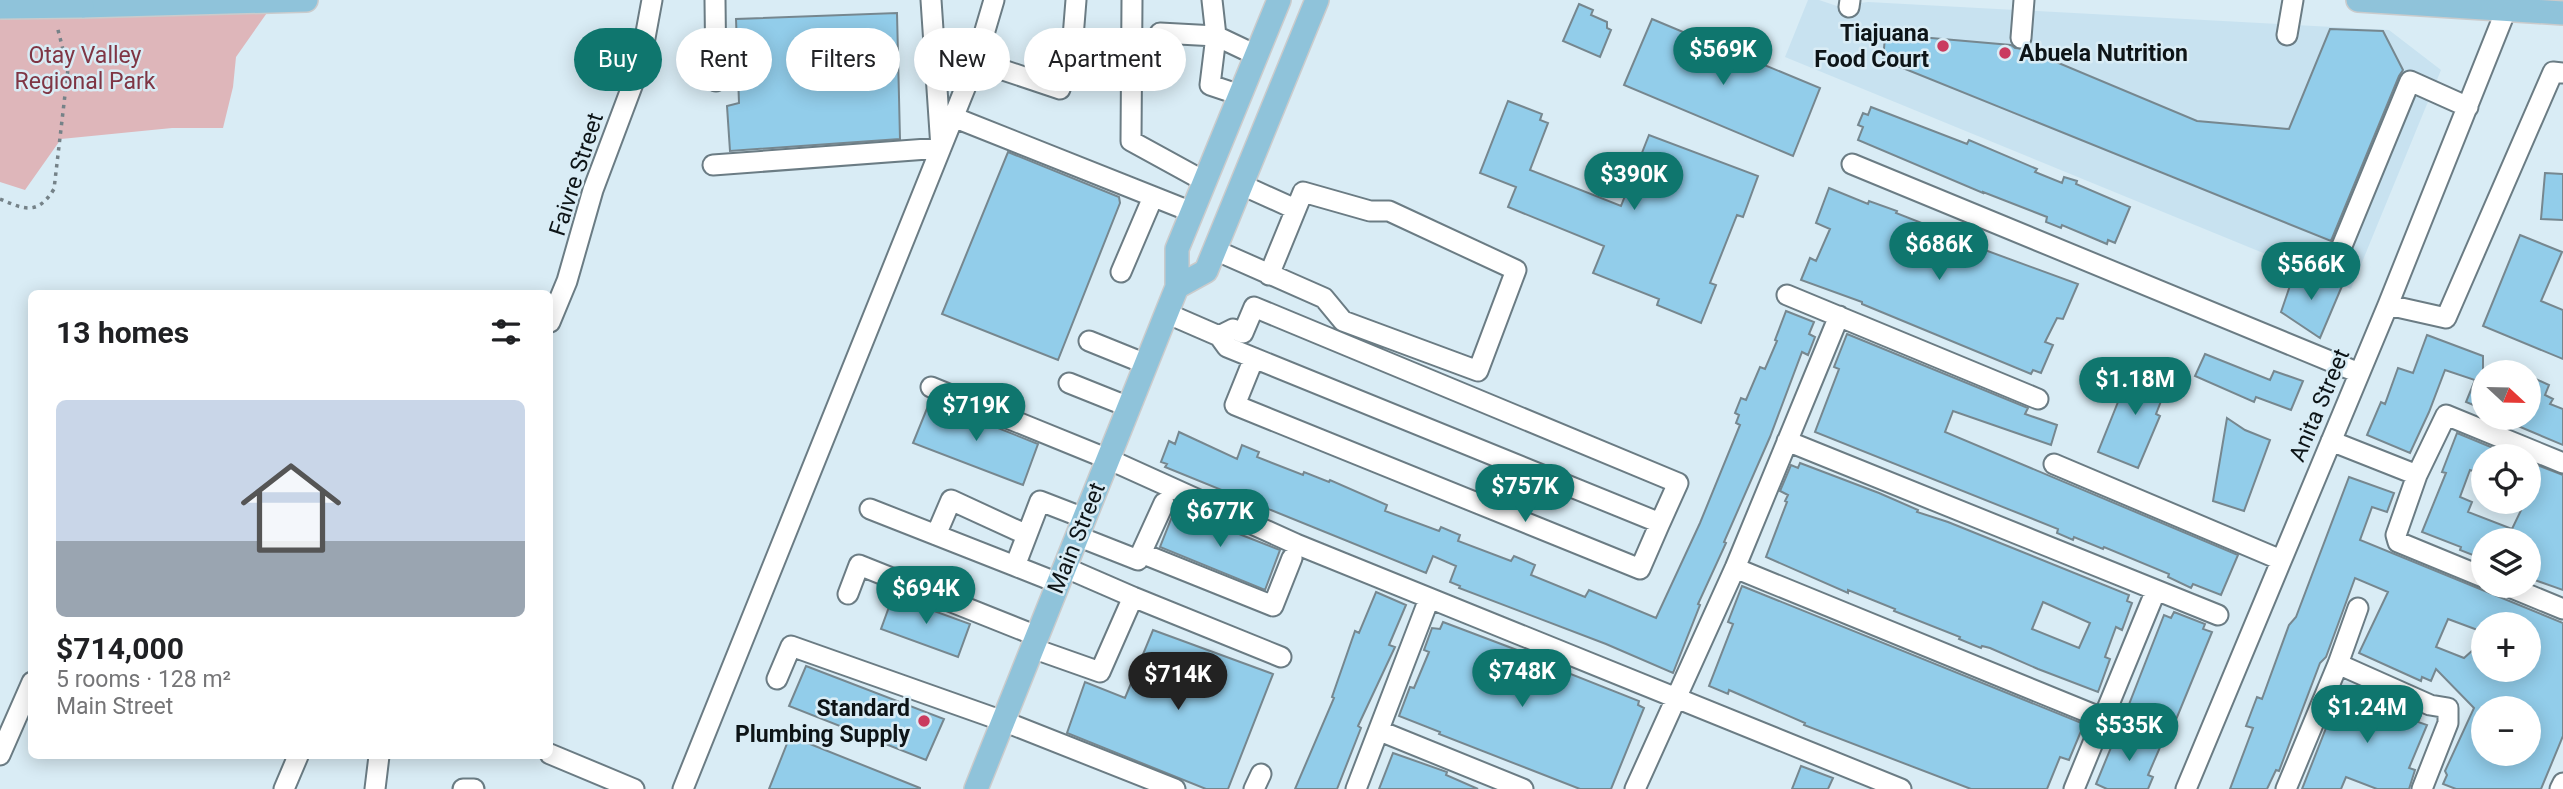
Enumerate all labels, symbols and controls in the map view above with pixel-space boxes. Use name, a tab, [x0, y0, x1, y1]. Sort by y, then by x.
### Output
place label: Tiajuana Food Court	[1814, 20, 1929, 73]
chip: Buy	[574, 28, 662, 91]
chip: Rent	[676, 28, 772, 91]
chip: Filters	[786, 28, 900, 91]
chip: New	[914, 28, 1010, 91]
chip: Apartment	[1024, 28, 1186, 91]
pin: $569K	[1674, 28, 1772, 87]
text: $569K	[1689, 36, 1757, 63]
marker: Tiajuana Food Court	[1935, 38, 1951, 54]
place label: Abuela Nutrition	[2019, 40, 2188, 67]
park label: Otay Valley Regional Park	[15, 42, 156, 95]
marker: Abuela Nutrition	[1997, 45, 2013, 61]
street label: Faivre Street	[544, 109, 609, 239]
pin: $390K	[1585, 152, 1683, 212]
text: $390K	[1600, 161, 1668, 188]
pin: $686K	[1890, 222, 1988, 282]
text: $686K	[1905, 231, 1973, 258]
pin: $566K	[2262, 243, 2360, 302]
text: $566K	[2277, 251, 2345, 278]
icon: filters	[487, 313, 525, 351]
text: 13 homes	[56, 315, 189, 350]
street label: Anita Street	[2284, 345, 2355, 466]
pin: $1.18M	[2078, 358, 2192, 417]
north arrow	[2471, 360, 2541, 430]
map controls	[2471, 360, 2541, 766]
text: $1.18M	[2095, 366, 2175, 393]
pin: $719K	[927, 384, 1025, 443]
text: $719K	[942, 392, 1010, 419]
button: locate	[2471, 444, 2541, 514]
icon: home	[228, 445, 354, 571]
pin: $757K	[1476, 464, 1574, 524]
text: $757K	[1491, 473, 1559, 500]
street label: Main Street	[1042, 479, 1111, 598]
pin: $677K	[1171, 490, 1269, 549]
text: $677K	[1186, 498, 1254, 525]
button: layers	[2471, 528, 2541, 598]
pin: $694K	[877, 566, 975, 626]
text: $694K	[892, 575, 960, 602]
button: +	[2471, 612, 2541, 682]
text: $714,000	[56, 631, 184, 666]
pin: $748K	[1473, 650, 1571, 709]
pin: $714K	[1129, 652, 1227, 712]
text: $748K	[1488, 658, 1556, 685]
text: $714K	[1144, 661, 1212, 688]
text: 5 rooms · 128 m²	[56, 666, 231, 693]
pin: $1.24M	[2310, 686, 2424, 745]
text: Main Street	[56, 693, 173, 720]
text: $1.24M	[2327, 694, 2407, 721]
place label: Standard Plumbing Supply	[735, 695, 910, 748]
button: −	[2471, 696, 2541, 766]
pin: $535K	[2080, 704, 2178, 763]
text: $535K	[2095, 712, 2163, 739]
marker: Standard Plumbing Supply	[916, 713, 932, 729]

